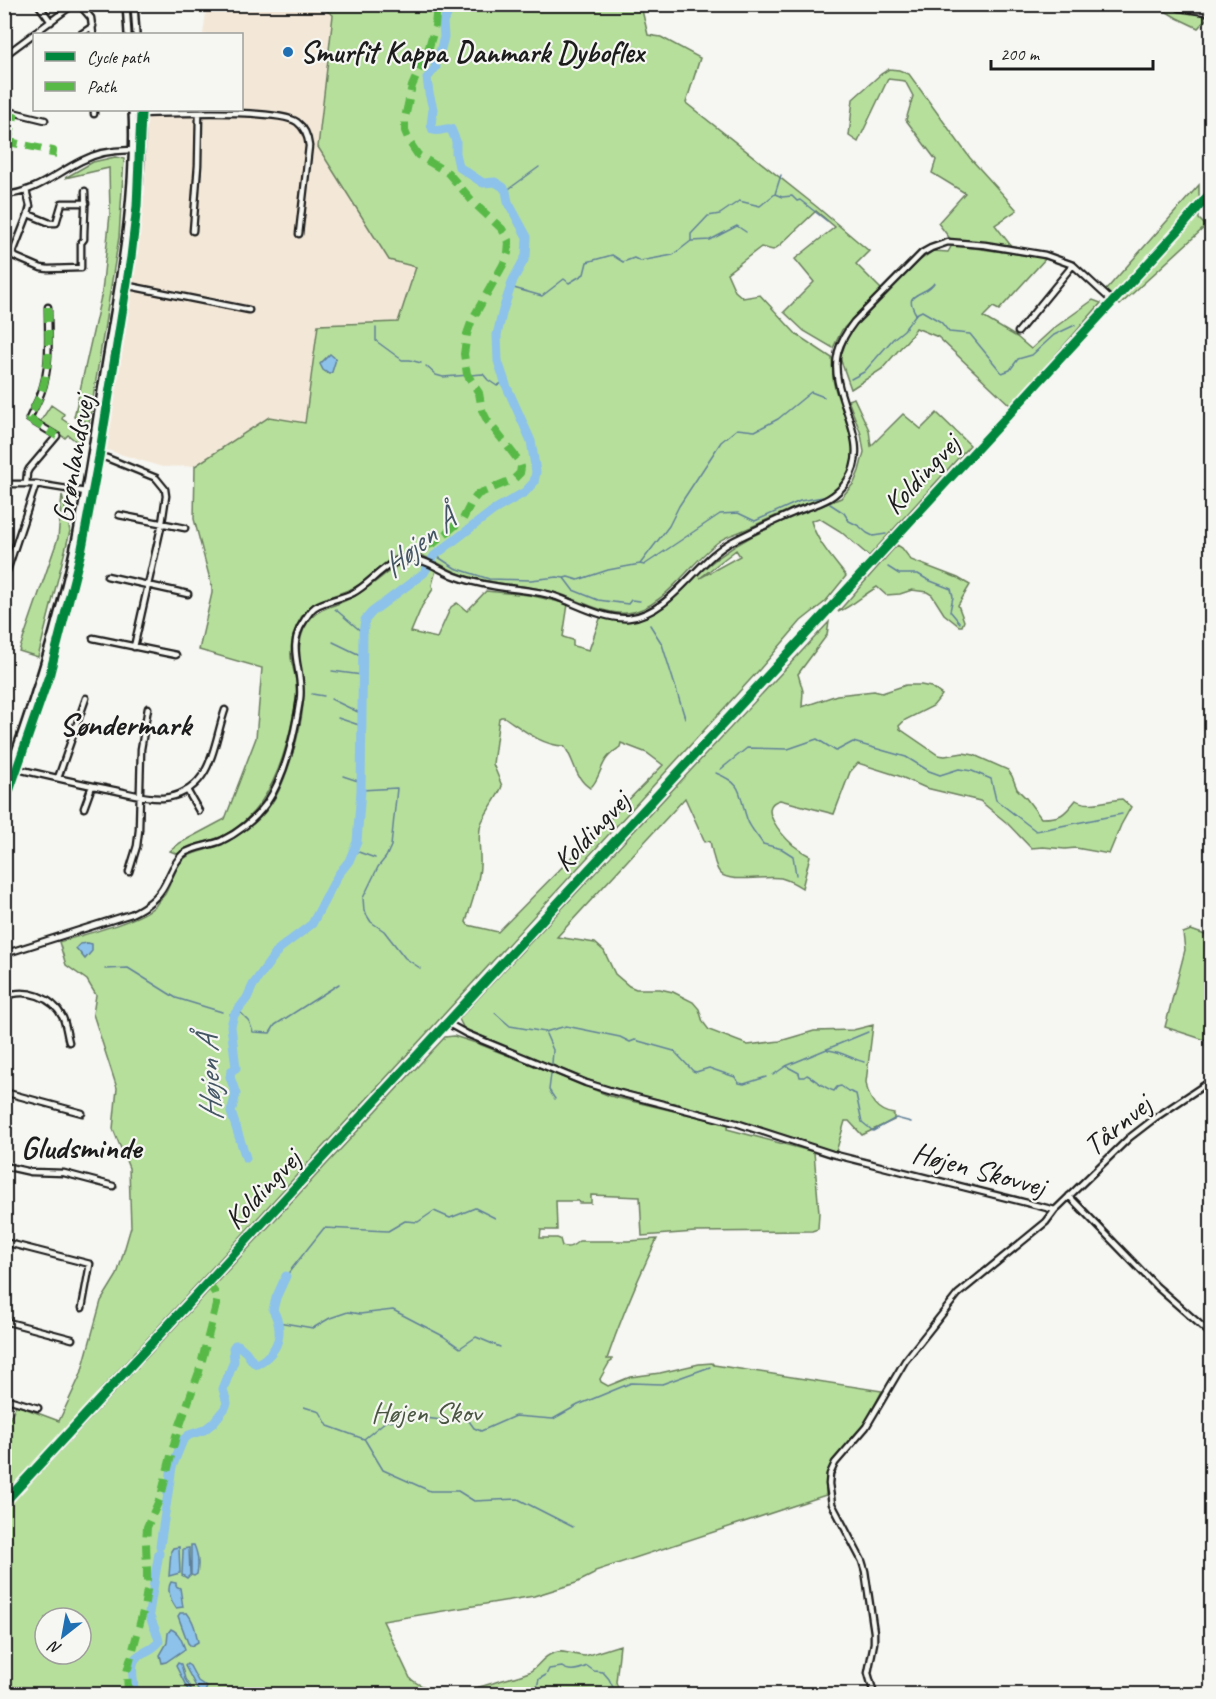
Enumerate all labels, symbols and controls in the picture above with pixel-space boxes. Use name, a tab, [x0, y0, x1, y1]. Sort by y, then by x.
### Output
legend	[33, 33, 243, 111]
place label: Smurfit Kappa Danmark Dyboflex	[300, 33, 646, 71]
scale bar	[991, 33, 1153, 71]
text: 200 m	[1000, 43, 1041, 65]
marker: Smurfit Kappa Danmark Dyboflex	[281, 45, 295, 59]
text: Cycle path	[87, 46, 150, 68]
text: Path	[87, 76, 117, 98]
street label: Grønlandsvej	[43, 389, 103, 526]
street label: Koldingvej	[874, 424, 970, 522]
water label: Højen Å	[372, 494, 471, 586]
district label: Søndermark	[59, 704, 194, 745]
street label: Koldingvej	[544, 781, 640, 879]
water label: Højen Å	[186, 1026, 232, 1122]
street label: Tårnvej	[1075, 1084, 1161, 1164]
district label: Gludsminde	[21, 1127, 144, 1168]
street label: Højen Skovvej	[908, 1133, 1052, 1206]
street label: Koldingvej	[215, 1139, 311, 1237]
park label: Højen Skov	[371, 1393, 484, 1431]
north arrow	[33, 1606, 93, 1666]
text: N	[44, 1635, 65, 1659]

